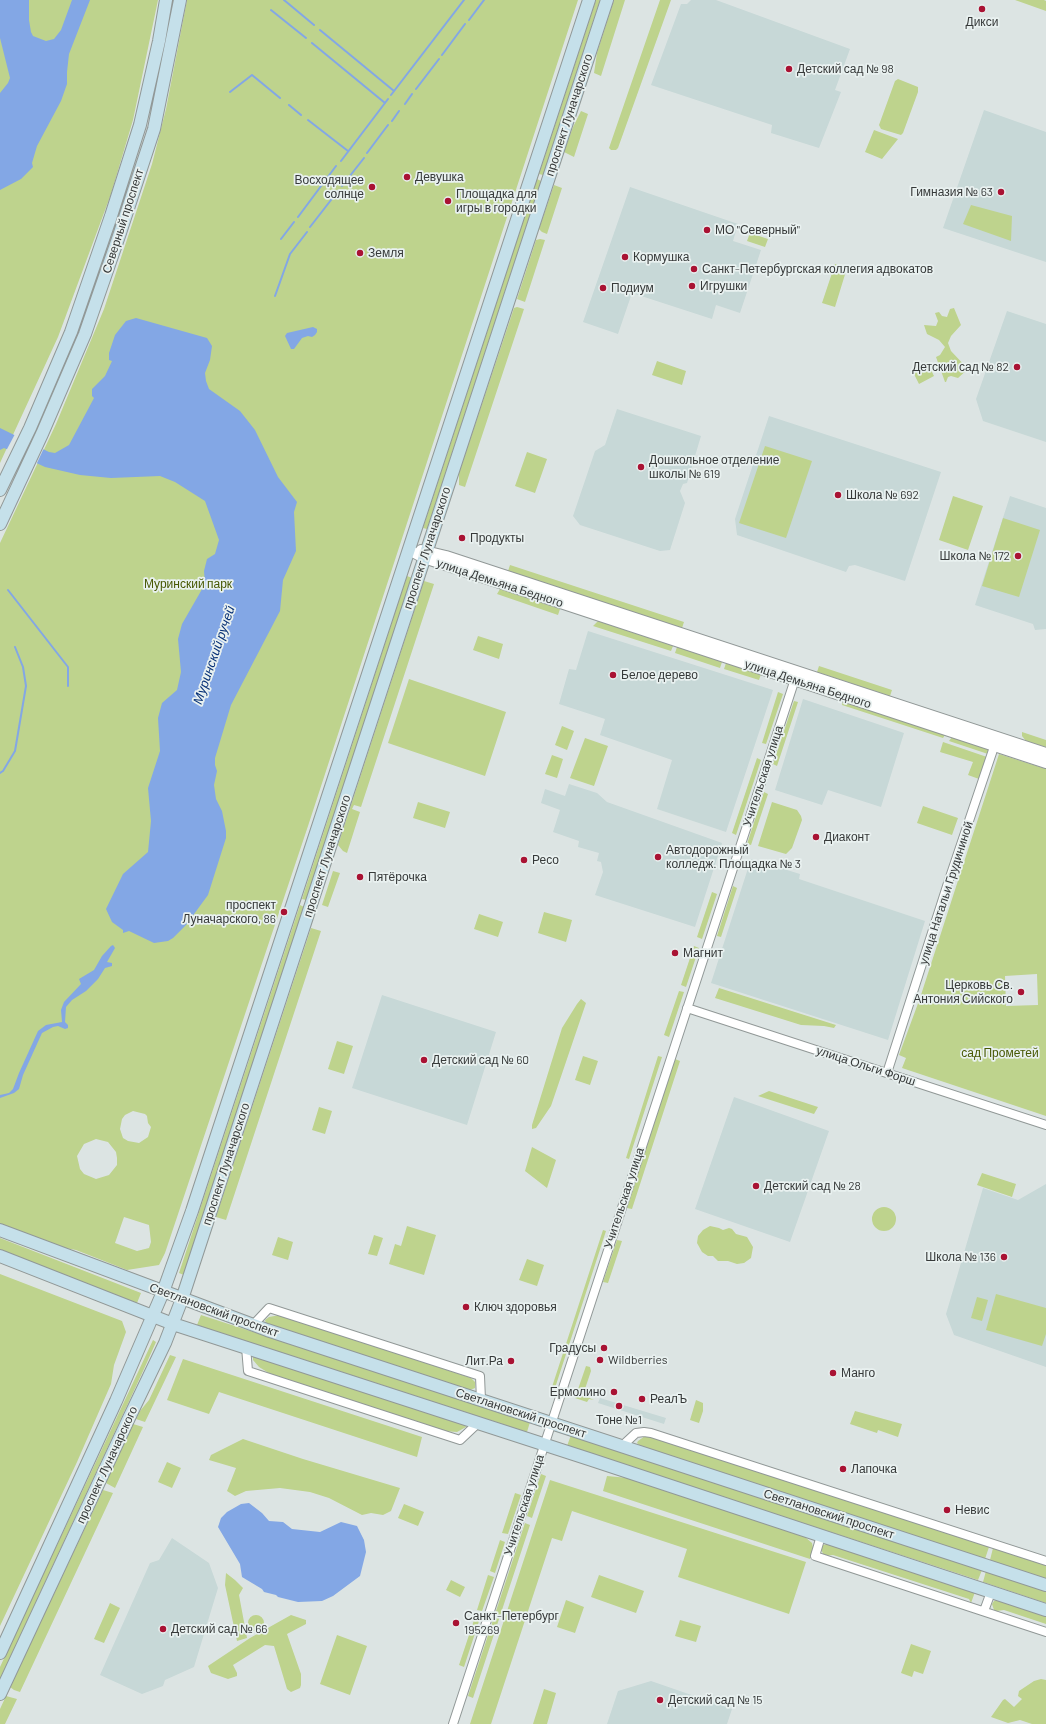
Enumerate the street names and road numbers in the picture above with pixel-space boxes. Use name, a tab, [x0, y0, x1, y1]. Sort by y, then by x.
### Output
street label: проспект Луначарского	[542, 52, 596, 178]
street label: Северный проспект	[99, 167, 147, 275]
street label: проспект Луначарского	[400, 485, 454, 611]
street label: улица Демьяна Бедного	[435, 556, 565, 610]
street label: улица Демьяна Бедного	[743, 657, 873, 711]
street label: Учительская улица	[740, 724, 786, 828]
street label: проспект Луначарского	[300, 793, 354, 919]
street label: улица Натальи Грудининой	[916, 820, 976, 966]
street label: улица Ольги Форш	[815, 1043, 917, 1089]
street label: проспект Луначарского	[199, 1101, 253, 1227]
street label: Учительская улица	[601, 1146, 647, 1250]
street label: Светлановский проспект	[147, 1280, 281, 1340]
street label: Светлановский проспект	[454, 1385, 588, 1441]
street label: проспект Луначарского	[73, 1404, 141, 1526]
street label: Учительская улица	[501, 1453, 547, 1557]
street label: Светлановский проспект	[762, 1486, 896, 1542]

